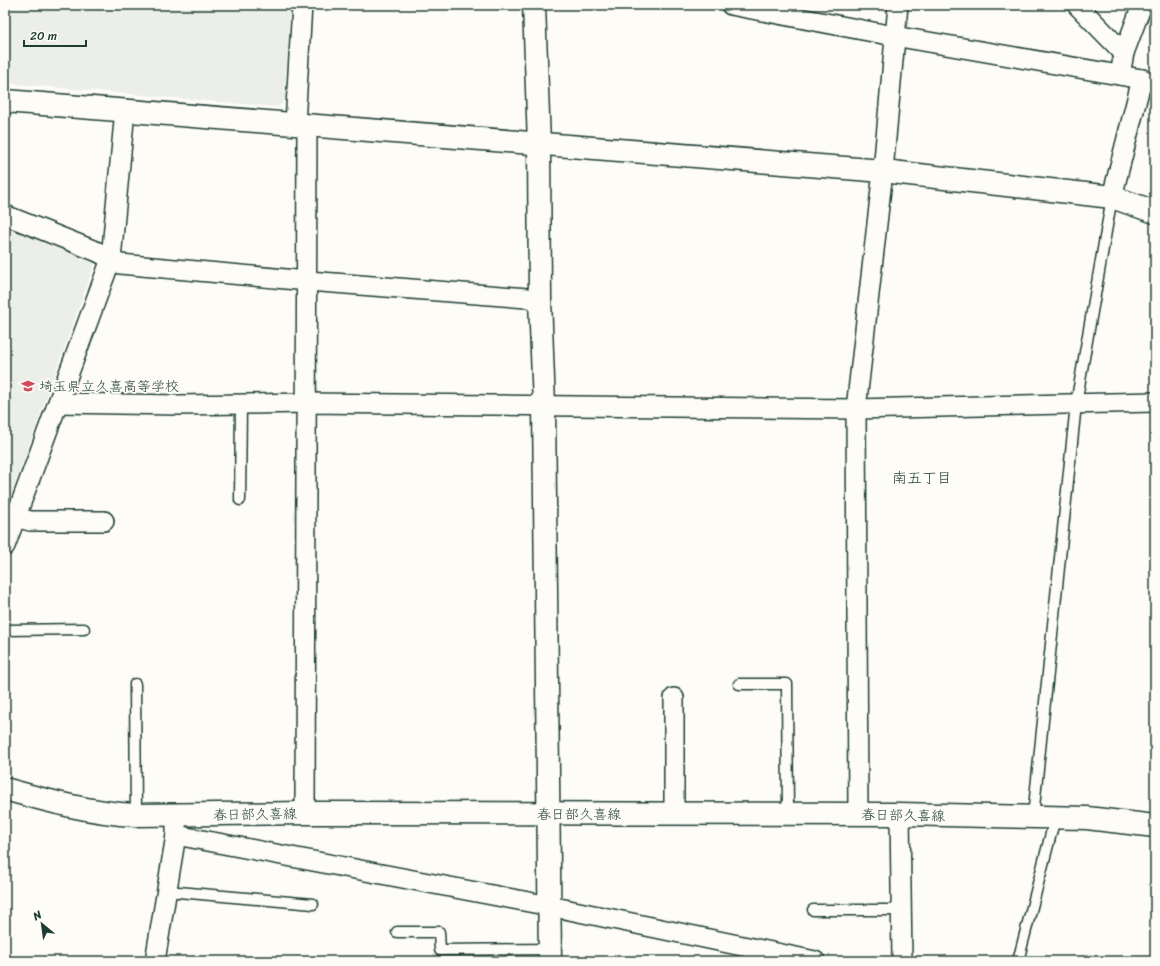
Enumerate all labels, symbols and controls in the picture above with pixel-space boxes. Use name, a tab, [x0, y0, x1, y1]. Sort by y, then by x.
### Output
scale bar	[24, 22, 86, 48]
text: 20 m	[30, 25, 57, 47]
place label: 埼玉県立久喜高等学校	[39, 374, 179, 399]
school or university icon: 埼玉県立久喜高等学校	[20, 378, 36, 394]
district label: 南五丁目	[892, 465, 952, 491]
street label: 春日部久喜線	[213, 801, 297, 828]
street label: 春日部久喜線	[537, 802, 621, 827]
street label: 春日部久喜線	[861, 802, 945, 829]
north arrow	[22, 904, 62, 944]
text: N	[29, 905, 46, 926]

